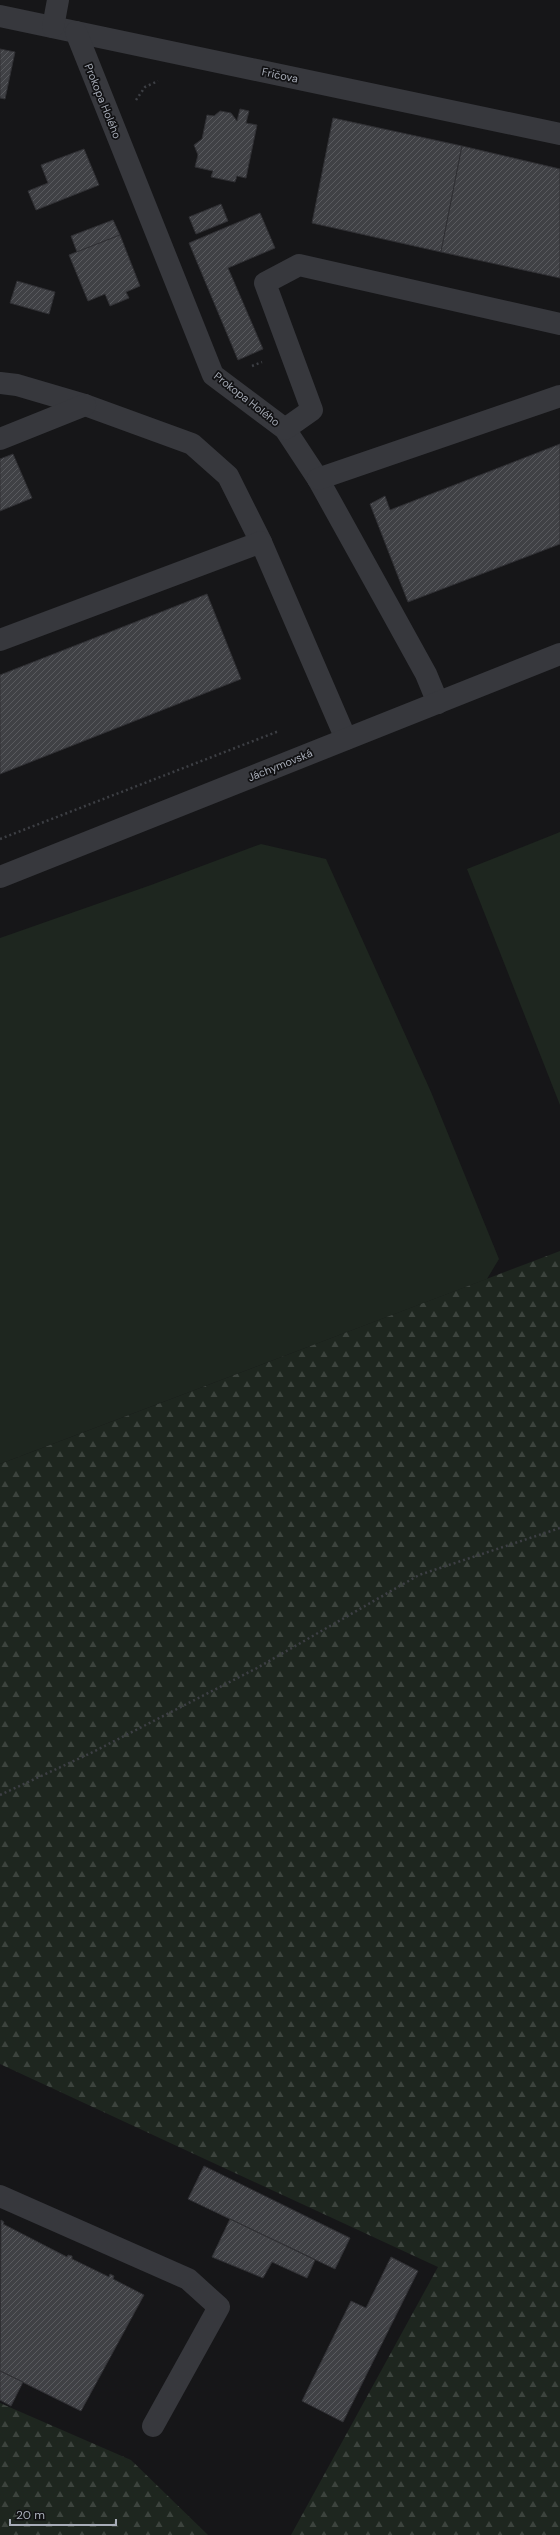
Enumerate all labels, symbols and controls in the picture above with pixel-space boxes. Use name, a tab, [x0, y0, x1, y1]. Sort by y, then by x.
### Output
street label: Prokopa Holého	[82, 61, 124, 141]
street label: Fričova	[261, 64, 299, 86]
street label: Prokopa Holého	[211, 369, 283, 429]
street label: Jáchymovská	[246, 746, 314, 784]
scale bar	[10, 2501, 116, 2527]
text: 20 m	[16, 2507, 45, 2523]

